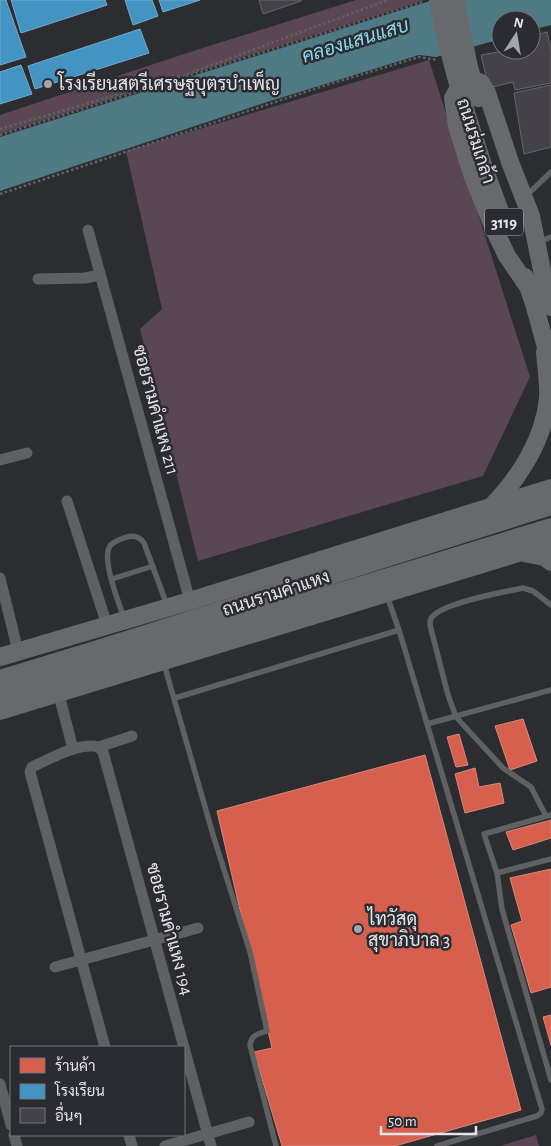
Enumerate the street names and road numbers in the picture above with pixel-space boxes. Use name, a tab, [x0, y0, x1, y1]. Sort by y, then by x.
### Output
street label: ถนนร่มเกล้า	[453, 95, 501, 186]
road number: 3119	[485, 208, 523, 236]
street label: ซอยรามคำแหง 211	[129, 343, 183, 477]
street label: ถนนรามคำแหง	[220, 566, 332, 620]
street label: ซอยรามคำแหง 194	[143, 861, 197, 998]

